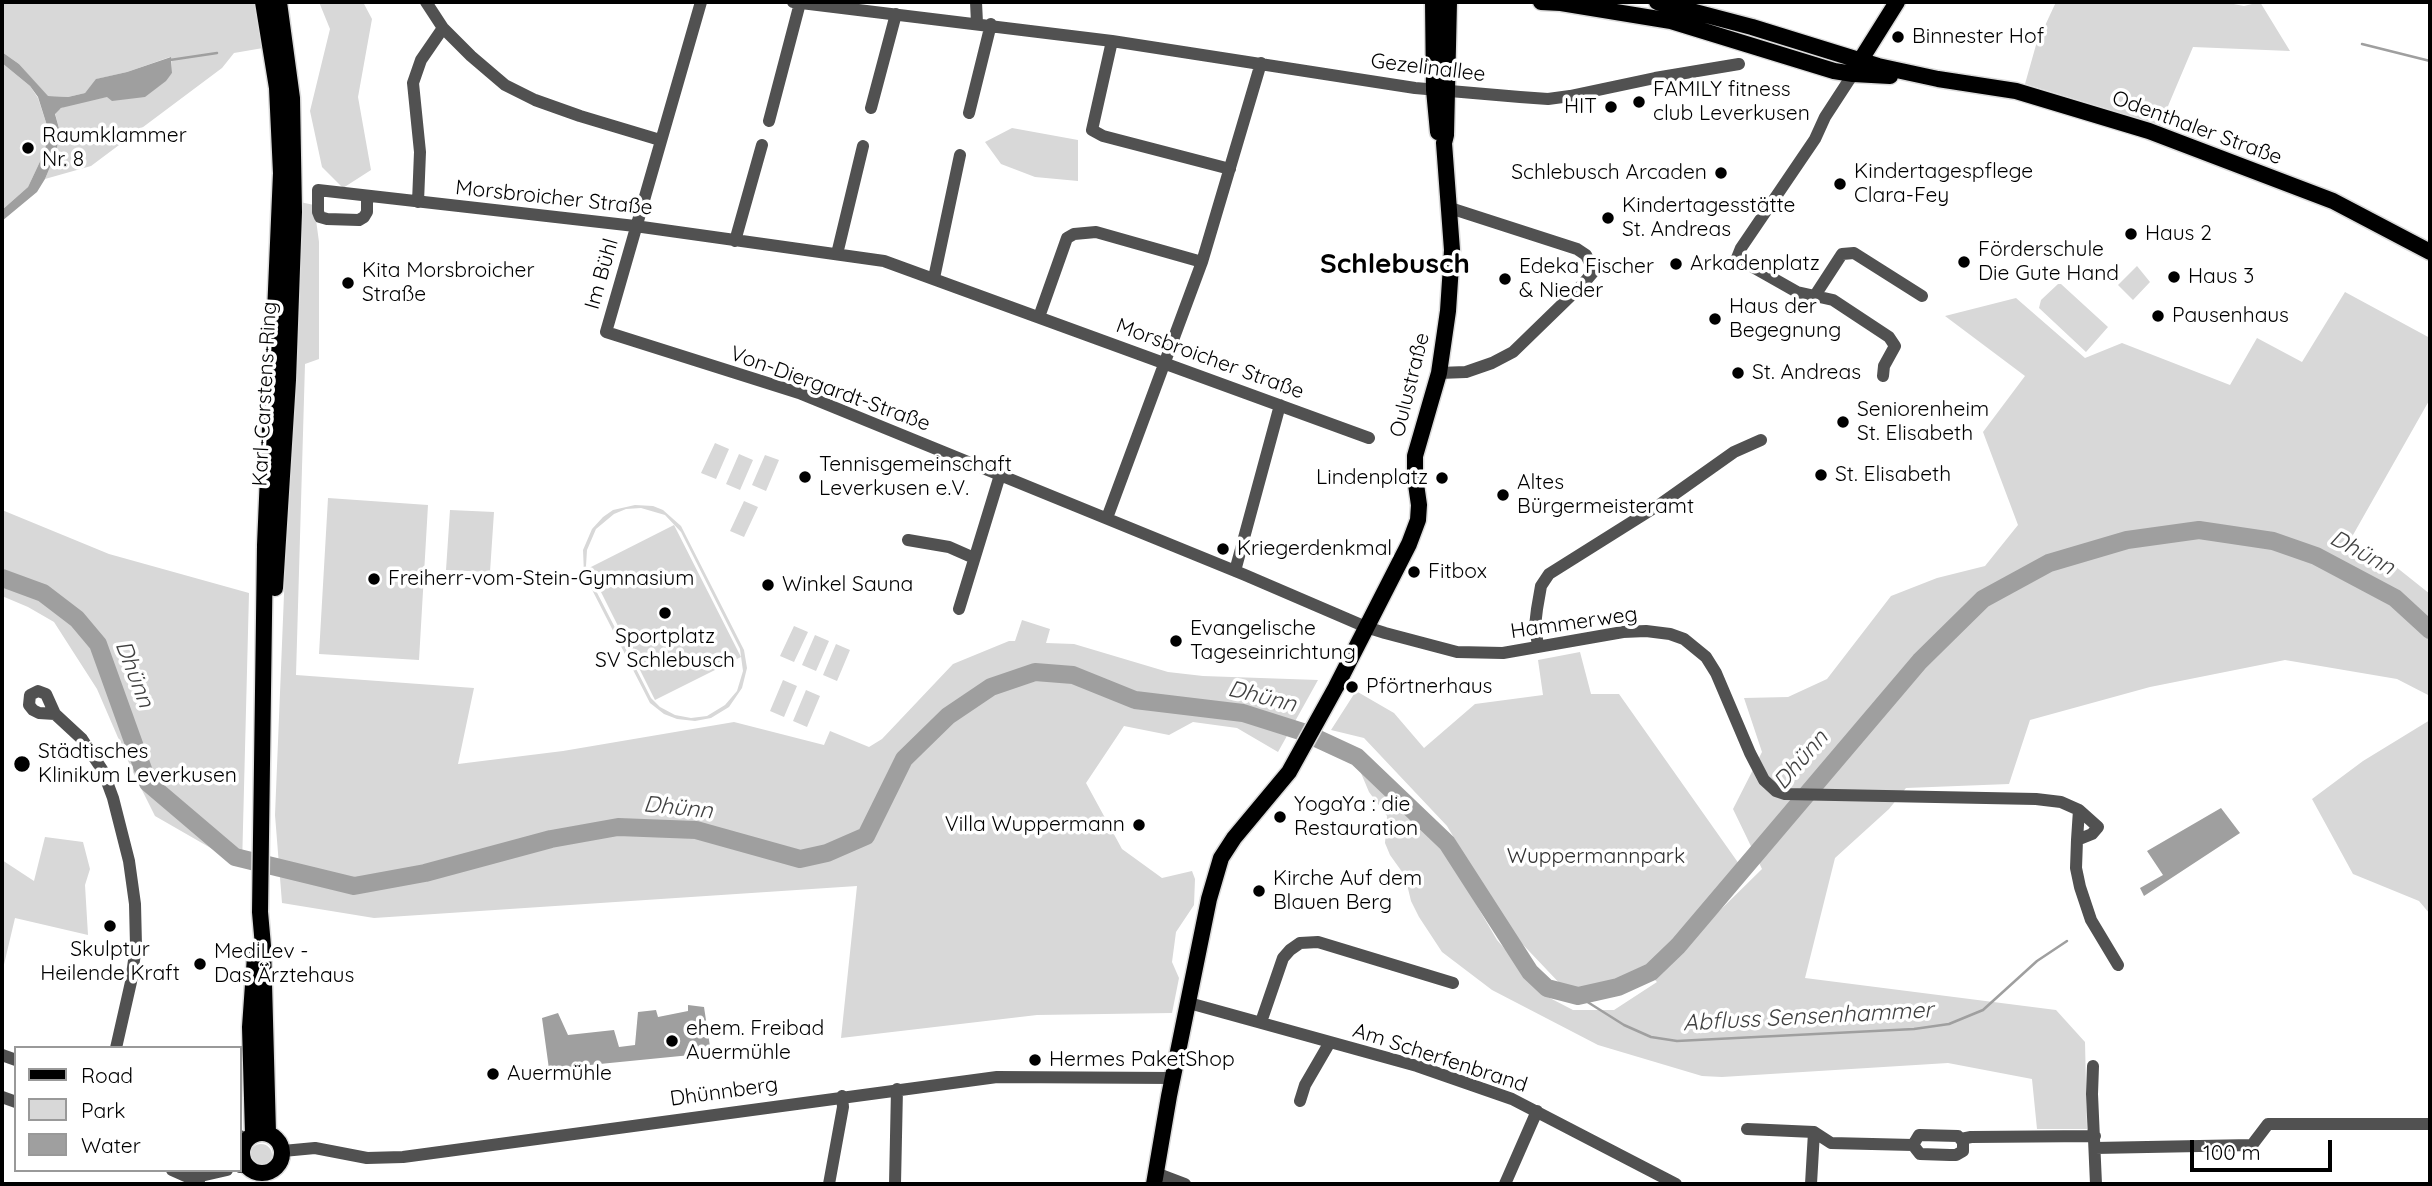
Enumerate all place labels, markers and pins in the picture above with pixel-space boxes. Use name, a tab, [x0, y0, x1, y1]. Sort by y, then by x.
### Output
place label: Binnester Hof	[1912, 24, 2044, 50]
marker: Binnester Hof	[1890, 29, 1906, 45]
place label: FAMILY fitness club Leverkusen	[1653, 77, 1810, 127]
place label: HIT	[1564, 94, 1597, 120]
marker: FAMILY fitness club Leverkusen	[1631, 94, 1647, 110]
marker: HIT	[1603, 99, 1619, 115]
place label: Raumklammer Nr. 8	[42, 123, 187, 173]
marker: Raumklammer Nr. 8	[20, 140, 36, 156]
place label: Kindertagespflege Clara-Fey	[1854, 159, 2033, 209]
place label: Schlebusch Arcaden	[1511, 160, 1707, 186]
marker: Schlebusch Arcaden	[1713, 165, 1729, 181]
marker: Kindertagespflege Clara-Fey	[1832, 176, 1848, 192]
place label: Kindertagesstätte St. Andreas	[1622, 193, 1795, 243]
marker: Kindertagesstätte St. Andreas	[1600, 210, 1616, 226]
place label: Haus 2	[2145, 221, 2212, 247]
marker: Haus 2	[2123, 226, 2139, 242]
place label: Förderschule Die Gute Hand	[1978, 237, 2119, 287]
place label: Arkadenplatz	[1690, 251, 1820, 277]
place label: Edeka Fischer & Nieder	[1519, 254, 1654, 304]
marker: Förderschule Die Gute Hand	[1956, 254, 1972, 270]
marker: Arkadenplatz	[1668, 256, 1684, 272]
place label: Kita Morsbroicher Straße	[362, 258, 535, 308]
place label: Haus 3	[2188, 264, 2254, 290]
marker: Haus 3	[2166, 269, 2182, 285]
marker: Edeka Fischer & Nieder	[1497, 271, 1513, 287]
marker: Kita Morsbroicher Straße	[340, 275, 356, 291]
place label: Haus der Begegnung	[1729, 294, 1841, 344]
place label: Pausenhaus	[2172, 303, 2289, 329]
marker: Pausenhaus	[2150, 308, 2166, 324]
marker: Haus der Begegnung	[1707, 311, 1723, 327]
place label: St. Andreas	[1752, 360, 1861, 386]
marker: St. Andreas	[1730, 365, 1746, 381]
place label: Seniorenheim St. Elisabeth	[1857, 397, 1989, 447]
marker: Seniorenheim St. Elisabeth	[1835, 414, 1851, 430]
place label: Tennisgemeinschaft Leverkusen e.V.	[819, 452, 1012, 502]
place label: St. Elisabeth	[1835, 462, 1951, 488]
place label: Lindenplatz	[1316, 465, 1428, 491]
marker: St. Elisabeth	[1813, 467, 1829, 483]
marker: Tennisgemeinschaft Leverkusen e.V.	[797, 469, 813, 485]
marker: Lindenplatz	[1434, 470, 1450, 486]
place label: Altes Bürgermeisteramt	[1517, 470, 1694, 520]
marker: Altes Bürgermeisteramt	[1495, 487, 1511, 503]
place label: Kriegerdenkmal	[1237, 536, 1392, 562]
marker: Kriegerdenkmal	[1215, 541, 1231, 557]
place label: Fitbox	[1428, 559, 1487, 585]
marker: Fitbox	[1406, 564, 1422, 580]
place label: Freiherr-vom-Stein-Gymnasium	[388, 566, 694, 592]
marker: Freiherr-vom-Stein-Gymnasium	[366, 571, 382, 587]
place label: Winkel Sauna	[782, 572, 913, 598]
marker: Winkel Sauna	[760, 577, 776, 593]
marker: Sportplatz SV Schlebusch	[657, 605, 673, 621]
place label: Evangelische Tageseinrichtung	[1190, 616, 1356, 666]
place label: Sportplatz SV Schlebusch	[595, 624, 735, 674]
marker: Evangelische Tageseinrichtung	[1168, 633, 1184, 649]
place label: Pförtnerhaus	[1366, 674, 1492, 700]
marker: Pförtnerhaus	[1344, 679, 1360, 695]
place label: Städtisches Klinikum Leverkusen	[38, 739, 237, 789]
marker: Städtisches Klinikum Leverkusen	[12, 754, 32, 774]
place label: YogaYa : die Restauration	[1294, 792, 1418, 842]
marker: YogaYa : die Restauration	[1272, 809, 1288, 825]
place label: Villa Wuppermann	[945, 812, 1125, 838]
marker: Villa Wuppermann	[1131, 817, 1147, 833]
place label: Kirche Auf dem Blauen Berg	[1273, 866, 1422, 916]
marker: Kirche Auf dem Blauen Berg	[1251, 883, 1267, 899]
marker: Skulptur Heilende Kraft	[102, 918, 118, 934]
place label: Skulptur Heilende Kraft	[40, 937, 180, 987]
place label: MediLev - Das Ärztehaus	[214, 939, 354, 989]
marker: MediLev - Das Ärztehaus	[192, 956, 208, 972]
place label: ehem. Freibad Auermühle	[686, 1016, 824, 1066]
marker: ehem. Freibad Auermühle	[664, 1033, 680, 1049]
place label: Hermes PaketShop	[1049, 1047, 1235, 1073]
marker: Hermes PaketShop	[1027, 1052, 1043, 1068]
place label: Auermühle	[507, 1061, 612, 1087]
marker: Auermühle	[485, 1066, 501, 1082]

